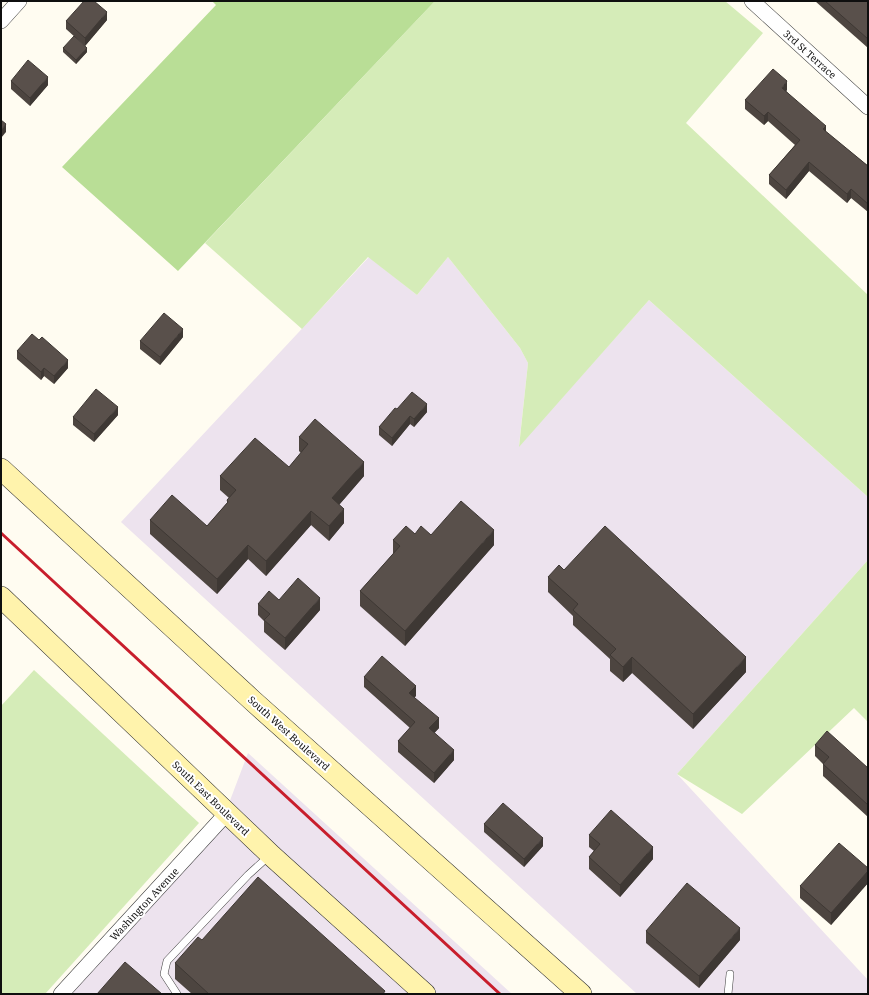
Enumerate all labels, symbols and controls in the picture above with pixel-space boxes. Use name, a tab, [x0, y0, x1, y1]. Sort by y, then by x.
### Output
street label: 3rd St Terrace	[781, 26, 839, 82]
street label: South West Boulevard	[245, 693, 333, 773]
street label: South East Boulevard	[169, 758, 253, 838]
street label: Washington Avenue	[106, 864, 182, 944]

